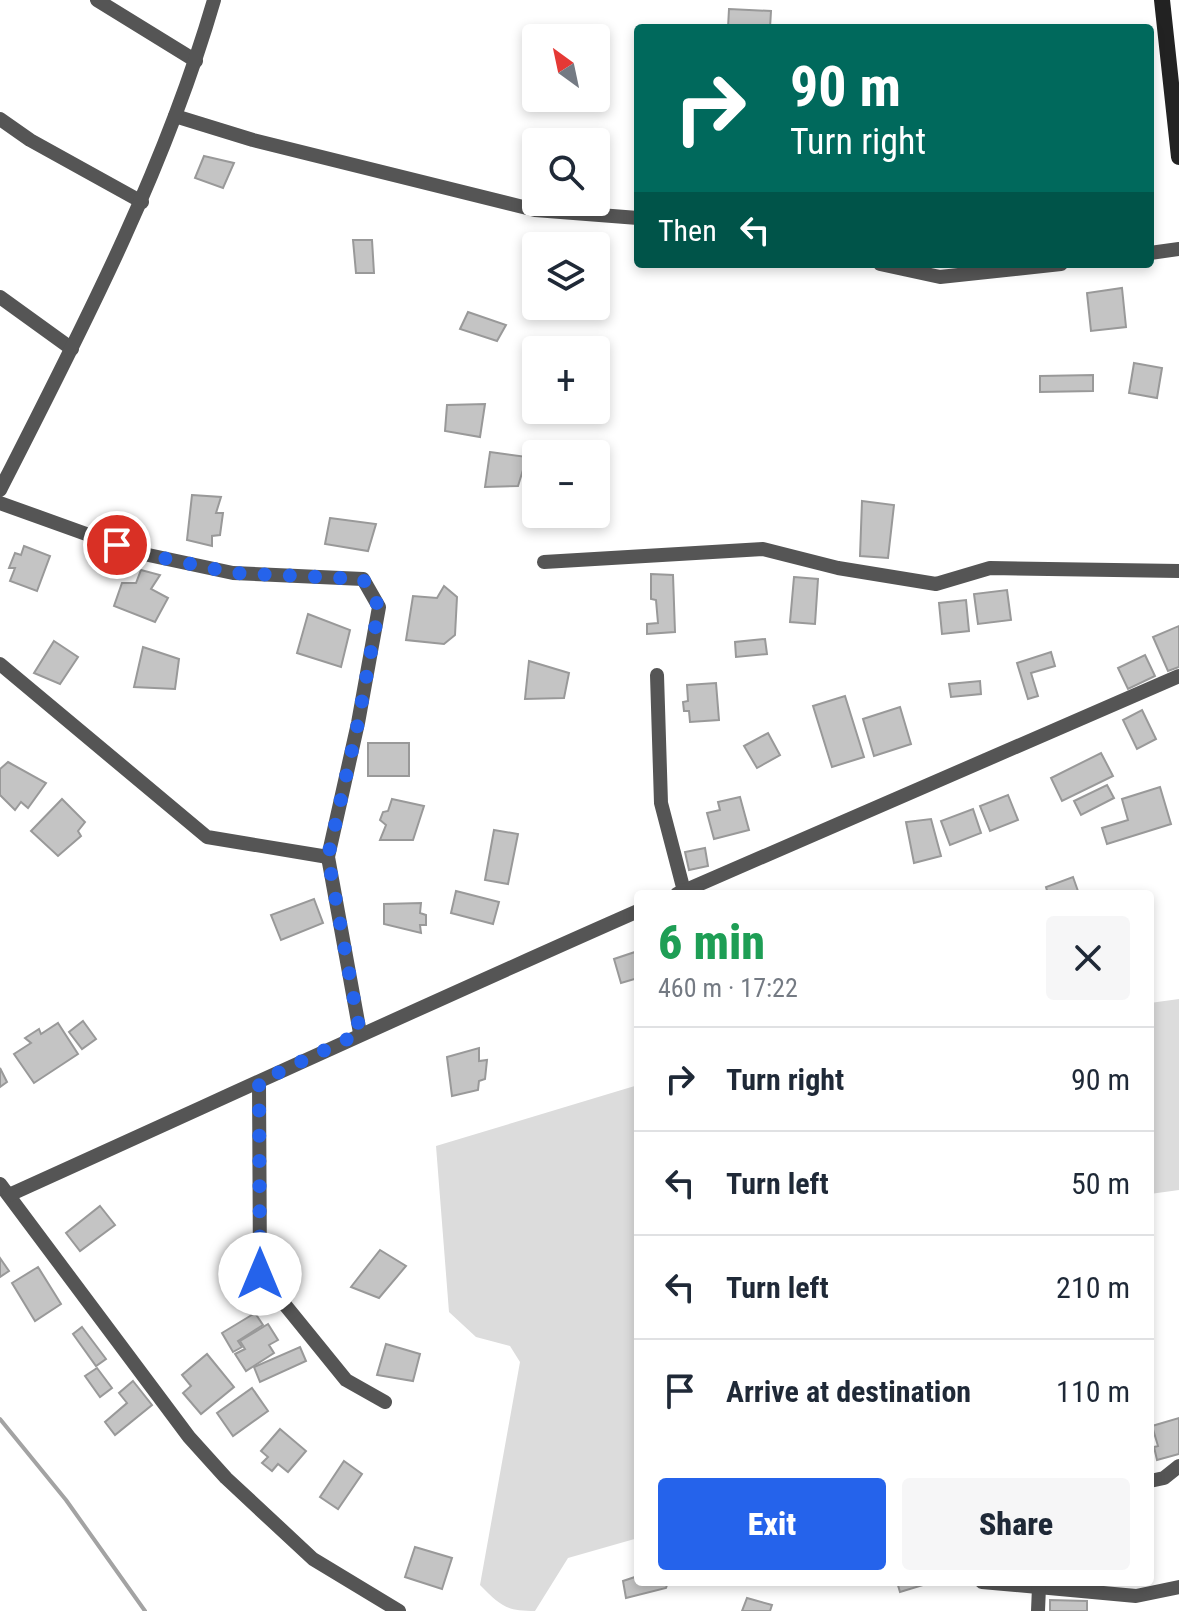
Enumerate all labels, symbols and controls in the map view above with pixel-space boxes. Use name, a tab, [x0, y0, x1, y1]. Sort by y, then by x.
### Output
north arrow	[522, 24, 610, 112]
map controls	[522, 24, 610, 528]
text: 90 m	[790, 54, 901, 120]
icon: right	[658, 56, 762, 160]
text: Turn right	[790, 121, 926, 163]
button: search	[522, 128, 610, 216]
icon: left	[733, 208, 777, 252]
text: Then	[658, 213, 717, 248]
button: layers	[522, 232, 610, 320]
button: +	[522, 336, 610, 424]
button: −	[522, 440, 610, 528]
pin	[83, 511, 151, 579]
icon: arrive	[95, 523, 139, 567]
text: 6 min	[658, 914, 765, 971]
button: close	[1046, 916, 1130, 1000]
text: 460 m · 17:22	[658, 973, 798, 1003]
icon: right	[658, 1057, 702, 1101]
text: Turn right	[726, 1062, 844, 1097]
text: 90 m	[1071, 1062, 1130, 1097]
icon: left	[658, 1161, 702, 1205]
text: Turn left	[726, 1166, 829, 1201]
text: 50 m	[1071, 1166, 1130, 1201]
position arrow	[218, 1232, 302, 1316]
icon: left	[658, 1265, 702, 1309]
text: Turn left	[726, 1270, 829, 1305]
text: 210 m	[1056, 1270, 1130, 1305]
icon: arrive	[658, 1369, 702, 1413]
text: Arrive at destination	[726, 1374, 971, 1409]
text: 110 m	[1056, 1374, 1130, 1409]
button: Exit	[658, 1478, 886, 1570]
button: Share	[902, 1478, 1130, 1570]

